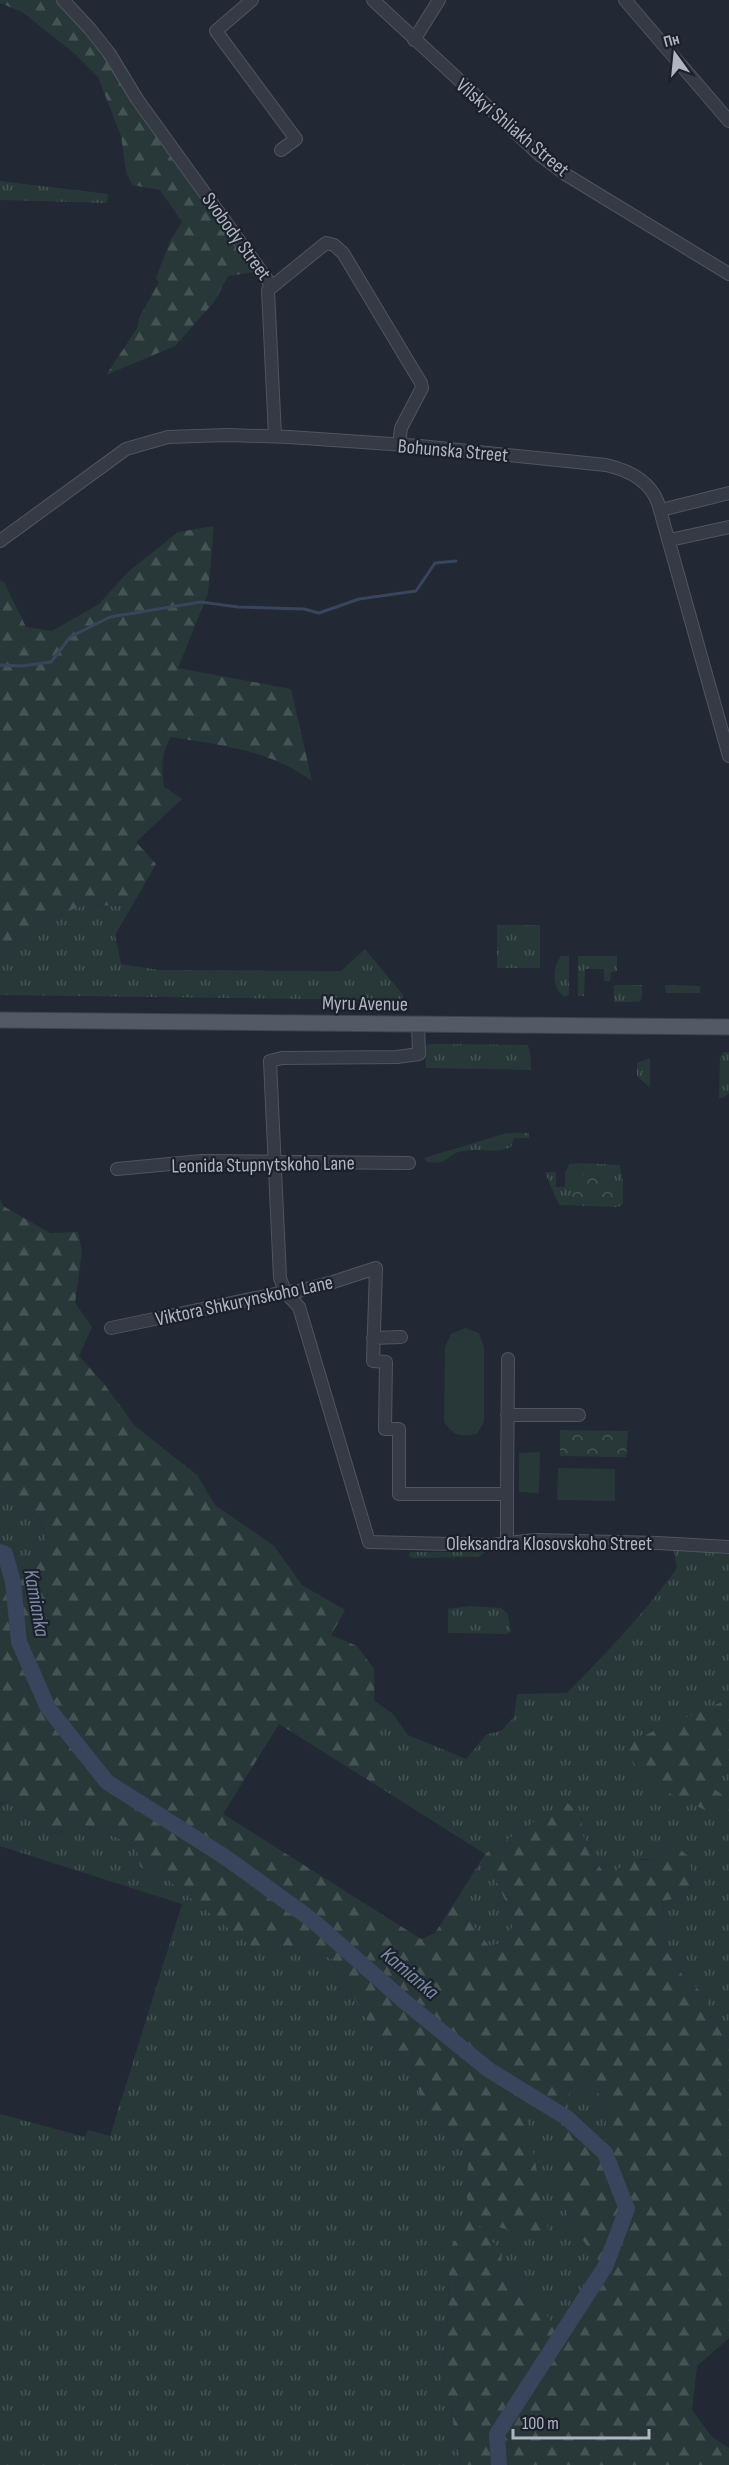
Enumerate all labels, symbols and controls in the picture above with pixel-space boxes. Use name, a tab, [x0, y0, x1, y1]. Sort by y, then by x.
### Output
north arrow	[645, 24, 705, 84]
text: Пн	[662, 30, 681, 52]
street label: Vilskyi Shliakh Street	[451, 74, 574, 182]
street label: Svobody Street	[196, 188, 276, 285]
street label: Bohunska Street	[397, 434, 509, 468]
street label: Myru Avenue	[322, 991, 408, 1017]
street label: Leonida Stupnytskoho Lane	[171, 1151, 355, 1179]
street label: Viktora Shkurynskoho Lane	[153, 1270, 335, 1332]
street label: Oleksandra Klosovskoho Street	[446, 1532, 652, 1556]
water label: Kamianka	[18, 1568, 55, 1639]
water label: Kamianka	[376, 1942, 444, 2005]
scale bar	[513, 2402, 650, 2440]
text: 100 m	[522, 2413, 559, 2434]

